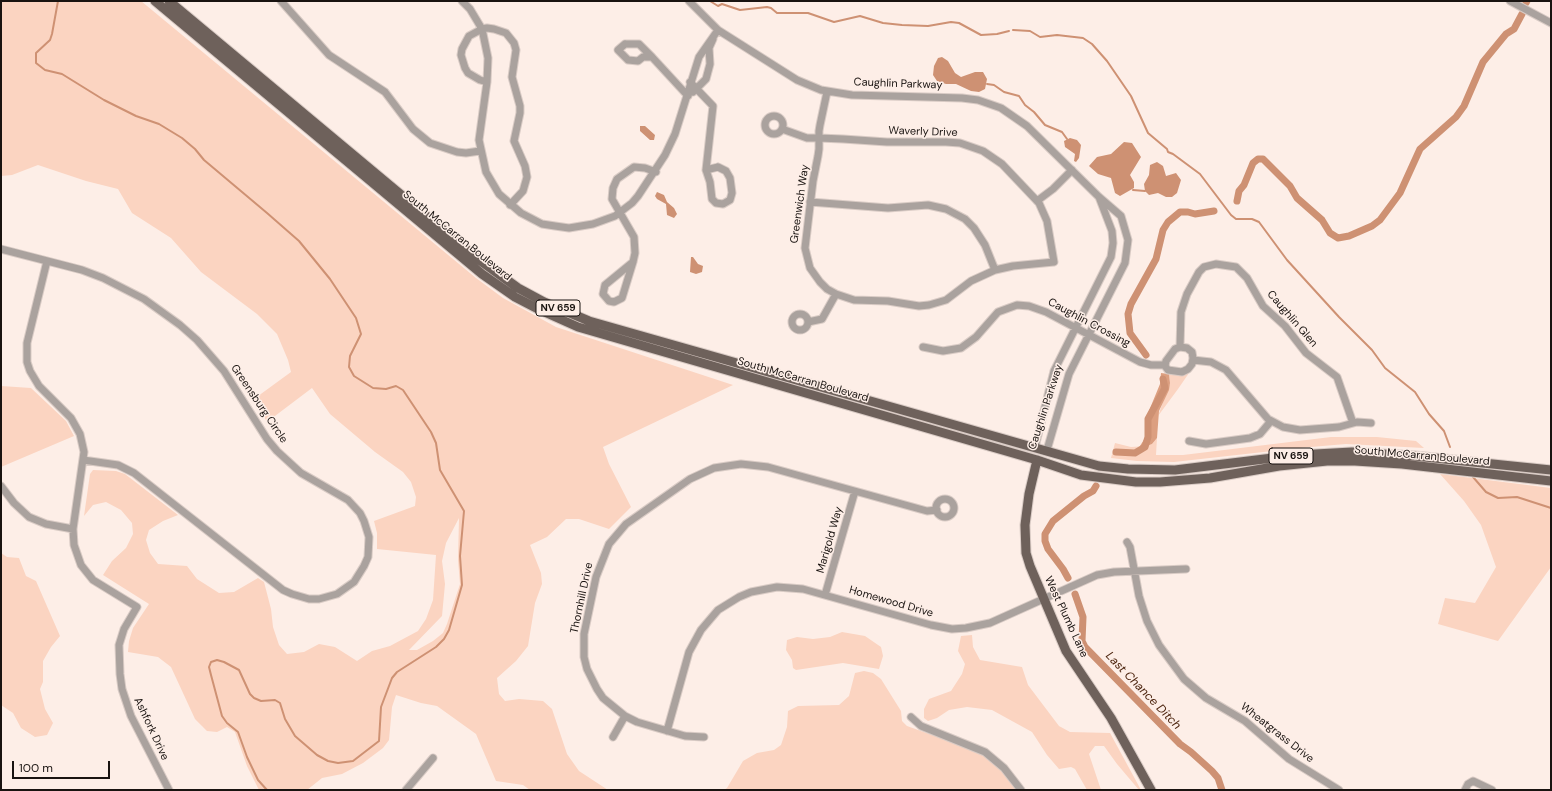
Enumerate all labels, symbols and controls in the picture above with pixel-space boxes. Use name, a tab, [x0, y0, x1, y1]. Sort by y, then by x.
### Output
street label: Caughlin Parkway	[853, 76, 943, 92]
street label: Waverly Drive	[888, 124, 958, 140]
street label: Greenwich Way	[788, 164, 812, 244]
street label: South McCarran Boulevard	[400, 188, 514, 284]
street label: Caughlin Glen	[1264, 288, 1320, 350]
street label: Caughlin Crossing	[1046, 296, 1132, 350]
road number: NV 659	[536, 300, 580, 316]
street label: South McCarran Boulevard	[736, 355, 870, 405]
street label: Greensburg Circle	[228, 362, 290, 446]
street label: Caughlin Parkway	[1026, 363, 1066, 451]
street label: South McCarran Boulevard	[1354, 444, 1490, 468]
road number: NV 659	[1269, 448, 1313, 464]
street label: Marigold Way	[814, 505, 846, 575]
street label: Thornhill Drive	[568, 561, 596, 635]
street label: West Plumb Lane	[1041, 574, 1091, 660]
street label: Homewood Drive	[847, 584, 935, 620]
water label: Last Chance Ditch	[1102, 649, 1184, 733]
street label: Ashfork Drive	[131, 695, 171, 763]
street label: Wheatgrass Drive	[1238, 700, 1316, 766]
scale bar	[14, 753, 112, 779]
text: 100 m	[19, 760, 53, 776]

